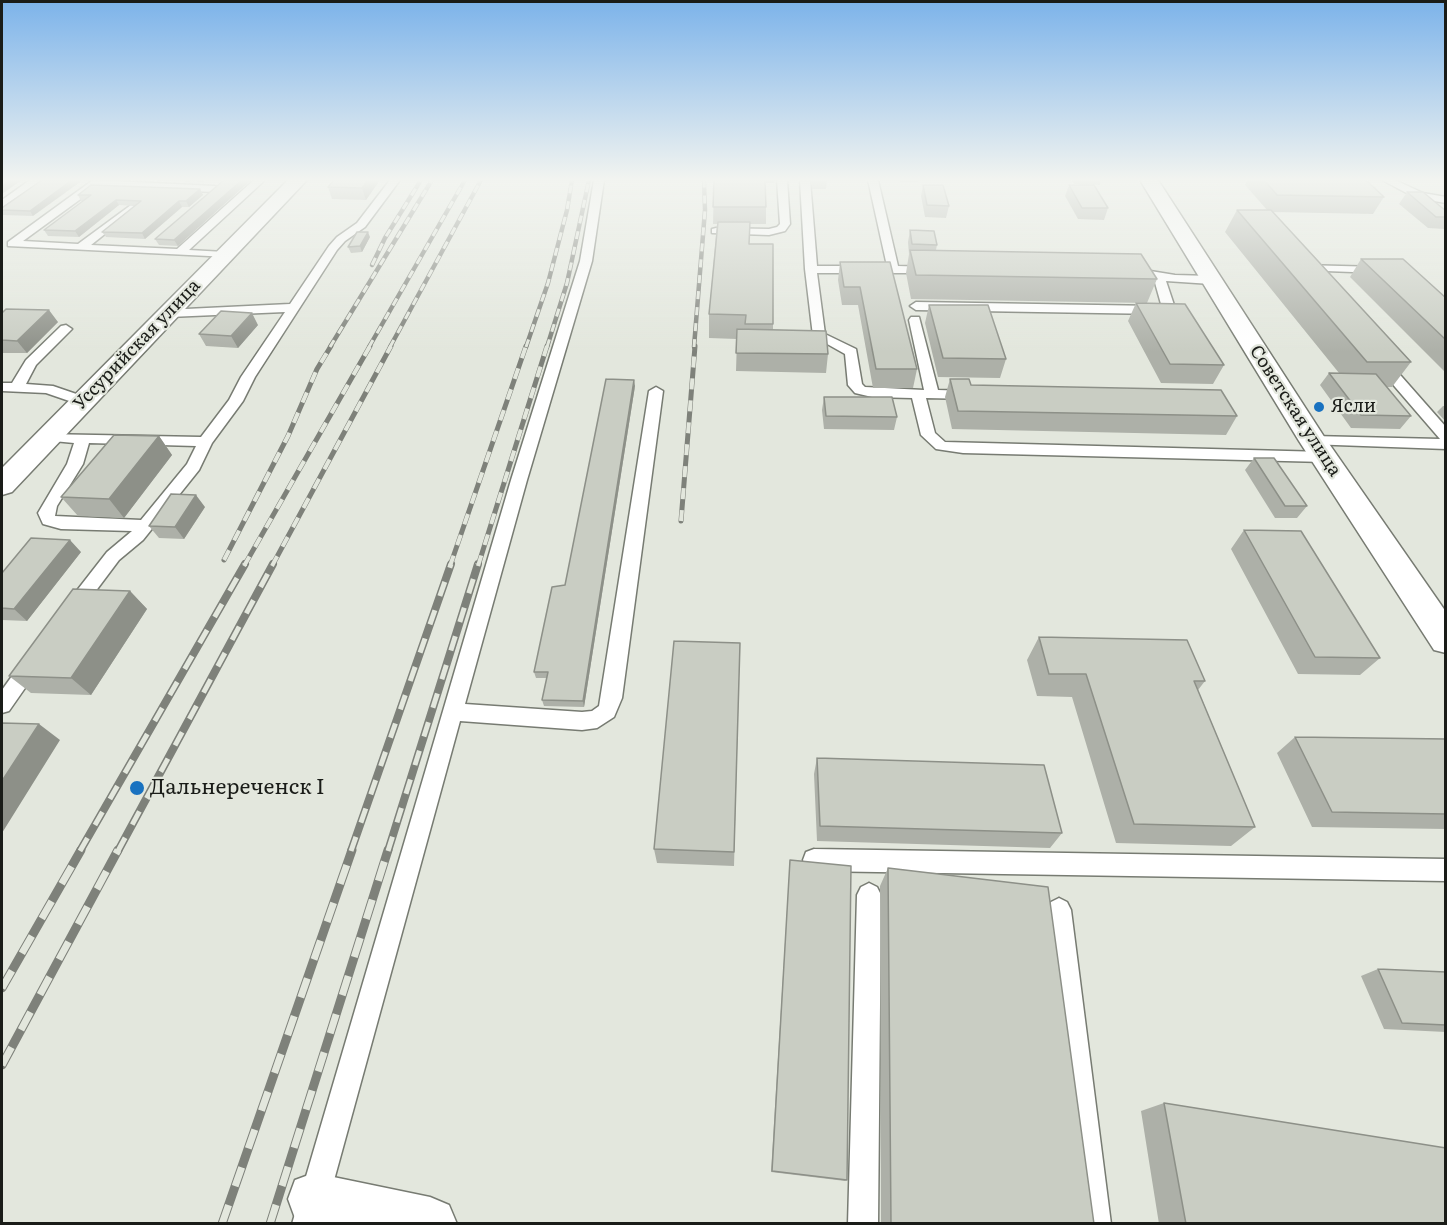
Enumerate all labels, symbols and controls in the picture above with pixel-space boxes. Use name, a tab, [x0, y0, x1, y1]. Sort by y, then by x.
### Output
street label: Уссурийская улица	[69, 275, 205, 415]
street label: Советская улица	[1245, 341, 1345, 481]
place label: Ясли	[1331, 396, 1376, 418]
marker: Ясли	[1312, 400, 1326, 414]
place label: Дальнереченск I	[150, 775, 325, 801]
marker: Дальнереченск I	[128, 779, 146, 797]

